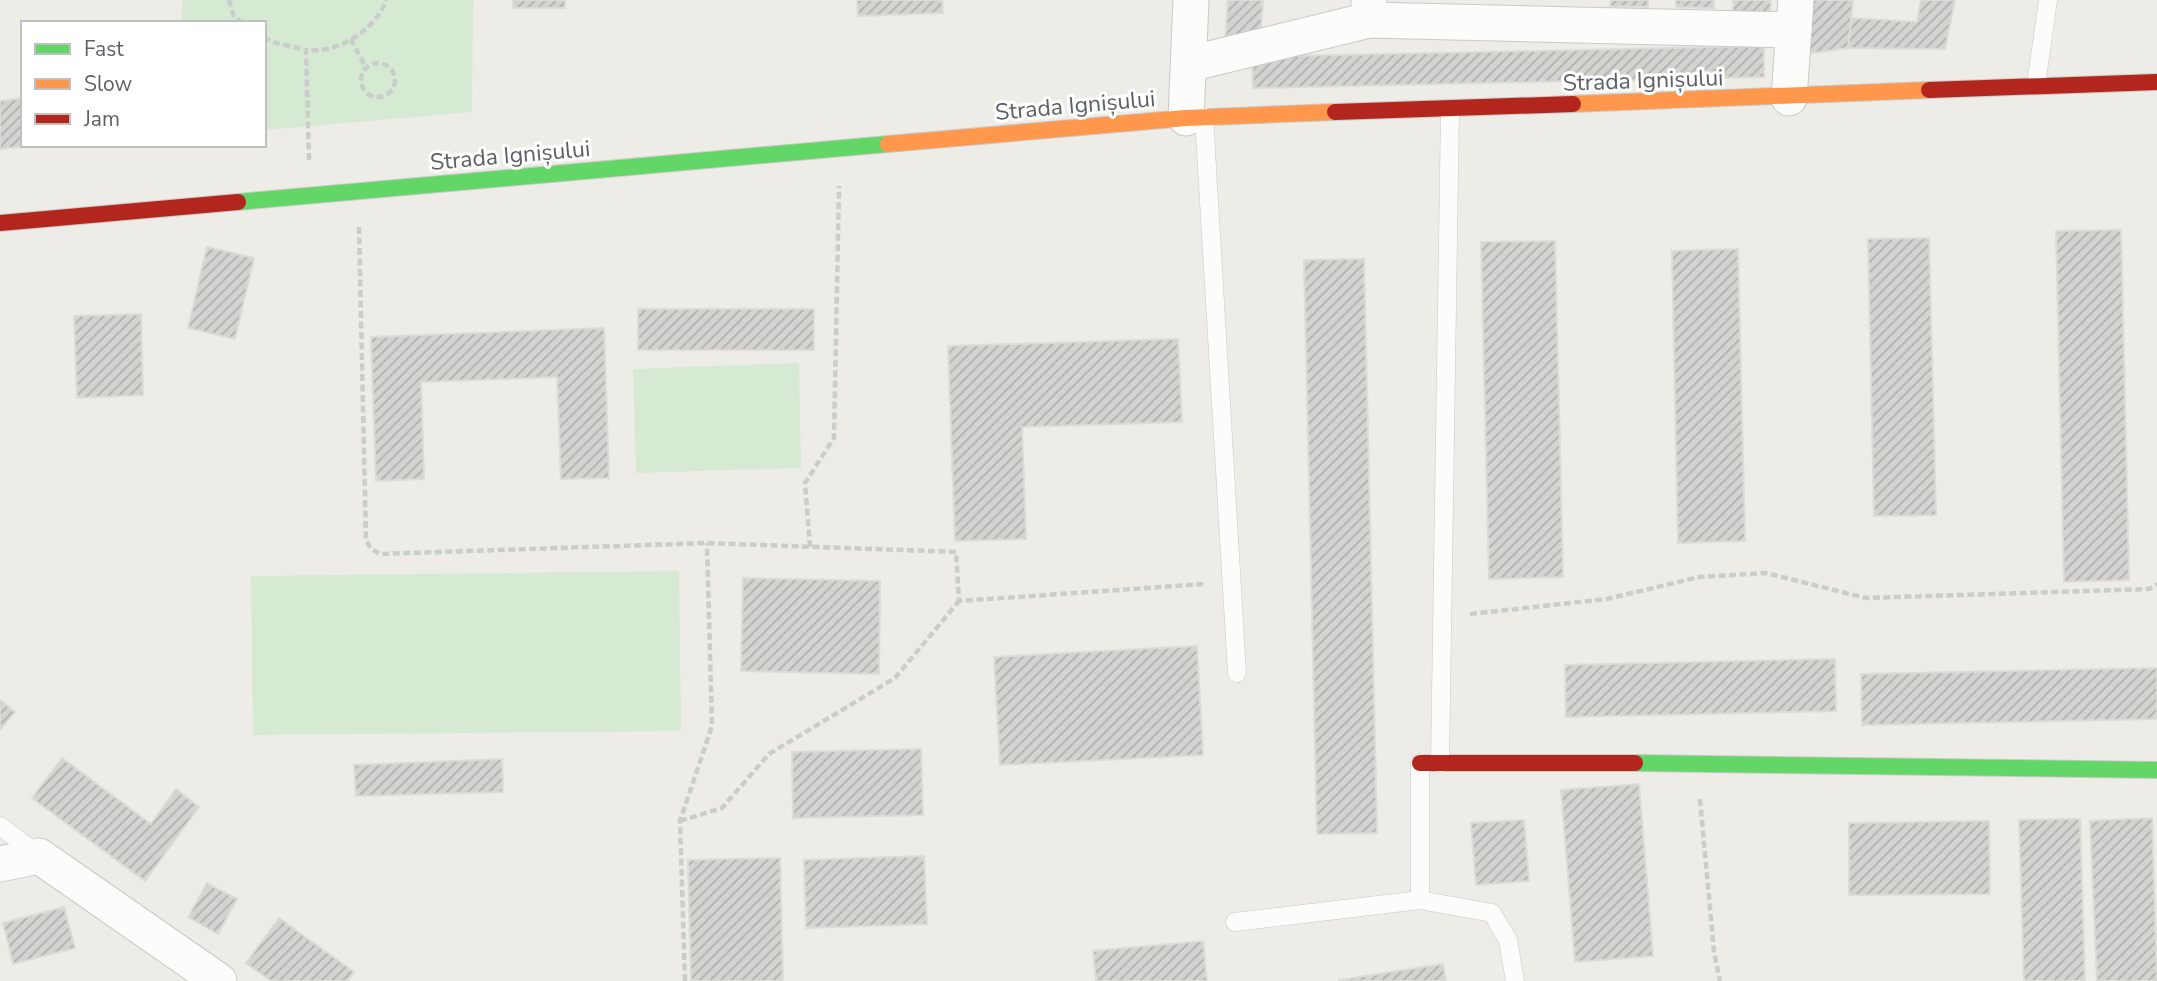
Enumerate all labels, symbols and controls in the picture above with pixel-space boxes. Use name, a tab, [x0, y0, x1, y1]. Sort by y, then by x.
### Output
legend	[21, 21, 266, 147]
text: Fast	[84, 35, 124, 63]
street label: Strada Ignișului	[1562, 62, 1724, 99]
text: Slow	[84, 70, 133, 98]
street label: Strada Ignișului	[994, 83, 1156, 128]
text: Jam	[83, 105, 120, 133]
street label: Strada Ignișului	[429, 133, 591, 178]

